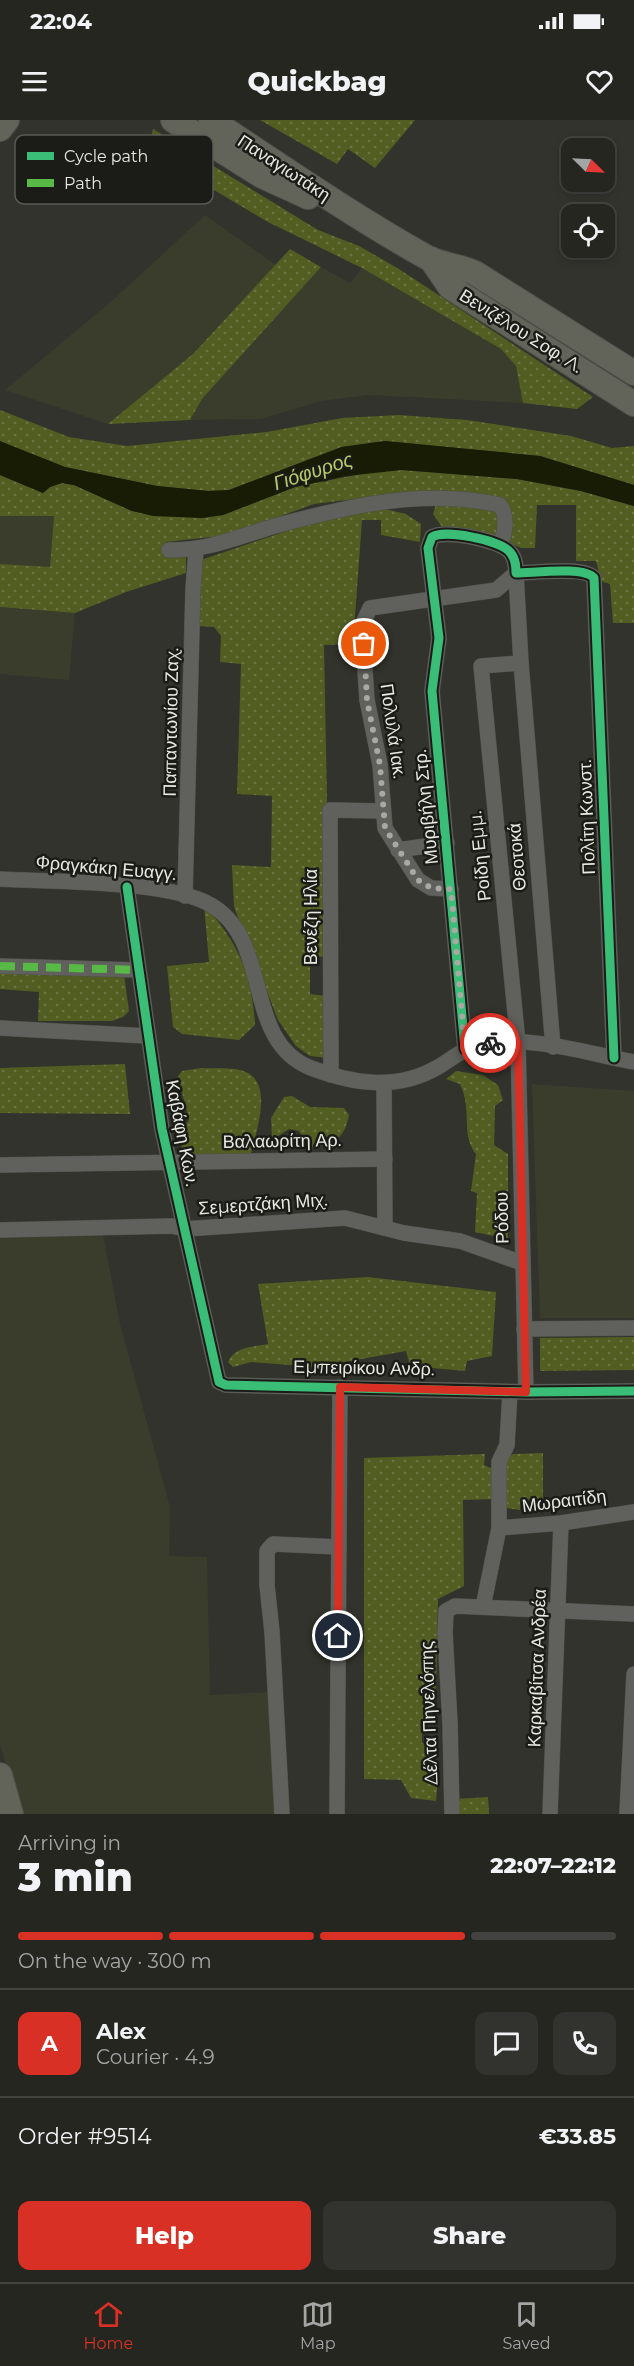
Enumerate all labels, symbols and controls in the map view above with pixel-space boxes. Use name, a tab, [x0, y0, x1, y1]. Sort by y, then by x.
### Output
text: 22:04	[30, 8, 92, 35]
icon: menu	[18, 65, 51, 98]
text: Quickbag	[247, 65, 387, 98]
icon: heart	[583, 65, 616, 98]
street label: Παναγιωτάκη	[234, 130, 334, 206]
legend	[15, 135, 213, 204]
north arrow	[561, 138, 615, 192]
map controls	[561, 138, 615, 258]
text: Cycle path	[64, 147, 148, 166]
text: Path	[64, 174, 102, 193]
button: locate	[561, 204, 615, 258]
street label: Βενιζέλου Σοφ. Λ.	[455, 284, 587, 378]
water label: Γιόφυρος	[270, 447, 356, 495]
pin	[338, 618, 389, 669]
icon: bag	[347, 627, 380, 660]
street label: Παπαντωνίου Ζαχ.	[159, 647, 183, 797]
street label: Πολυλά Ιακ.	[375, 682, 411, 780]
street label: Μυριβήλη Στρ.	[409, 748, 443, 866]
street label: Πολίτη Κωνστ.	[574, 759, 600, 875]
street label: Ροίδη Εμμ.	[464, 810, 496, 902]
street label: Θεοτοκά	[503, 822, 531, 892]
street label: Φραγκάκη Ευαγγ.	[35, 851, 177, 885]
street label: Βενέζη Ηλία	[300, 869, 322, 965]
courier	[460, 1013, 520, 1073]
icon: bike	[474, 1027, 507, 1060]
street label: Καβάφη Κων.	[161, 1078, 203, 1188]
street label: Βαλαωρίτη Αρ.	[222, 1129, 342, 1153]
street label: Σεμερτζάκη Μιχ.	[198, 1189, 328, 1219]
street label: Ρόδου	[491, 1192, 513, 1244]
street label: Εμπειρίκου Ανδρ.	[293, 1356, 435, 1380]
street label: Μωραιτίδη	[521, 1485, 607, 1517]
street label: Καρκαβίτσα Ανδρέα	[523, 1588, 551, 1748]
pin	[312, 1610, 363, 1661]
icon: home	[321, 1619, 354, 1652]
street label: Δέλτα Πηνελόπης	[415, 1640, 443, 1785]
text: Arriving in	[18, 1831, 121, 1855]
text: 22:07–22:12	[490, 1852, 616, 1879]
text: 3 min	[18, 1853, 133, 1901]
text: On the way · 300 m	[18, 1949, 212, 1973]
button: chat	[475, 2012, 538, 2075]
button: phone	[553, 2012, 616, 2075]
text: Alex	[96, 2018, 146, 2045]
text: A	[41, 2030, 58, 2057]
text: Courier · 4.9	[96, 2045, 215, 2069]
text: Order #9514	[18, 2123, 151, 2150]
text: €33.85	[539, 2123, 616, 2150]
button: Help	[18, 2201, 311, 2270]
button: Share	[323, 2201, 616, 2270]
tab: Home	[83, 2298, 133, 2353]
tab: Map	[300, 2298, 336, 2353]
tab: Saved	[502, 2298, 551, 2353]

